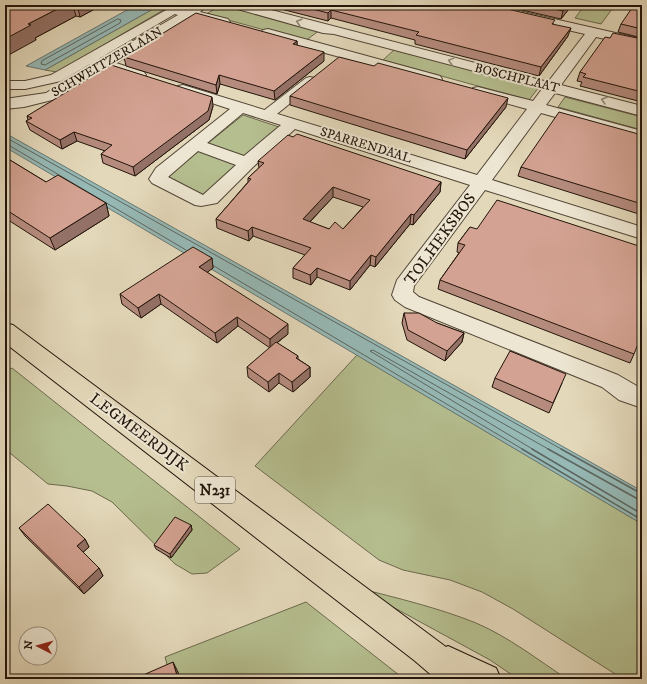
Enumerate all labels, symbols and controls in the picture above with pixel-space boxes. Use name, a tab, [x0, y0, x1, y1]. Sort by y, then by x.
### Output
one-way arrow	[296, 18, 303, 27]
street label: SCHWEITZERLAAN	[49, 23, 166, 100]
one-way arrow	[448, 58, 455, 66]
street label: BOSCHPLAAT	[473, 60, 561, 96]
one-way arrow	[601, 96, 608, 105]
street label: SPARRENDAAL	[318, 123, 414, 167]
street label: TOLHEKSBOS	[400, 189, 480, 289]
street label: LEGMEERDIJK	[86, 389, 193, 476]
road number: N231	[195, 477, 235, 503]
north arrow	[18, 626, 58, 666]
text: N	[22, 640, 36, 650]

